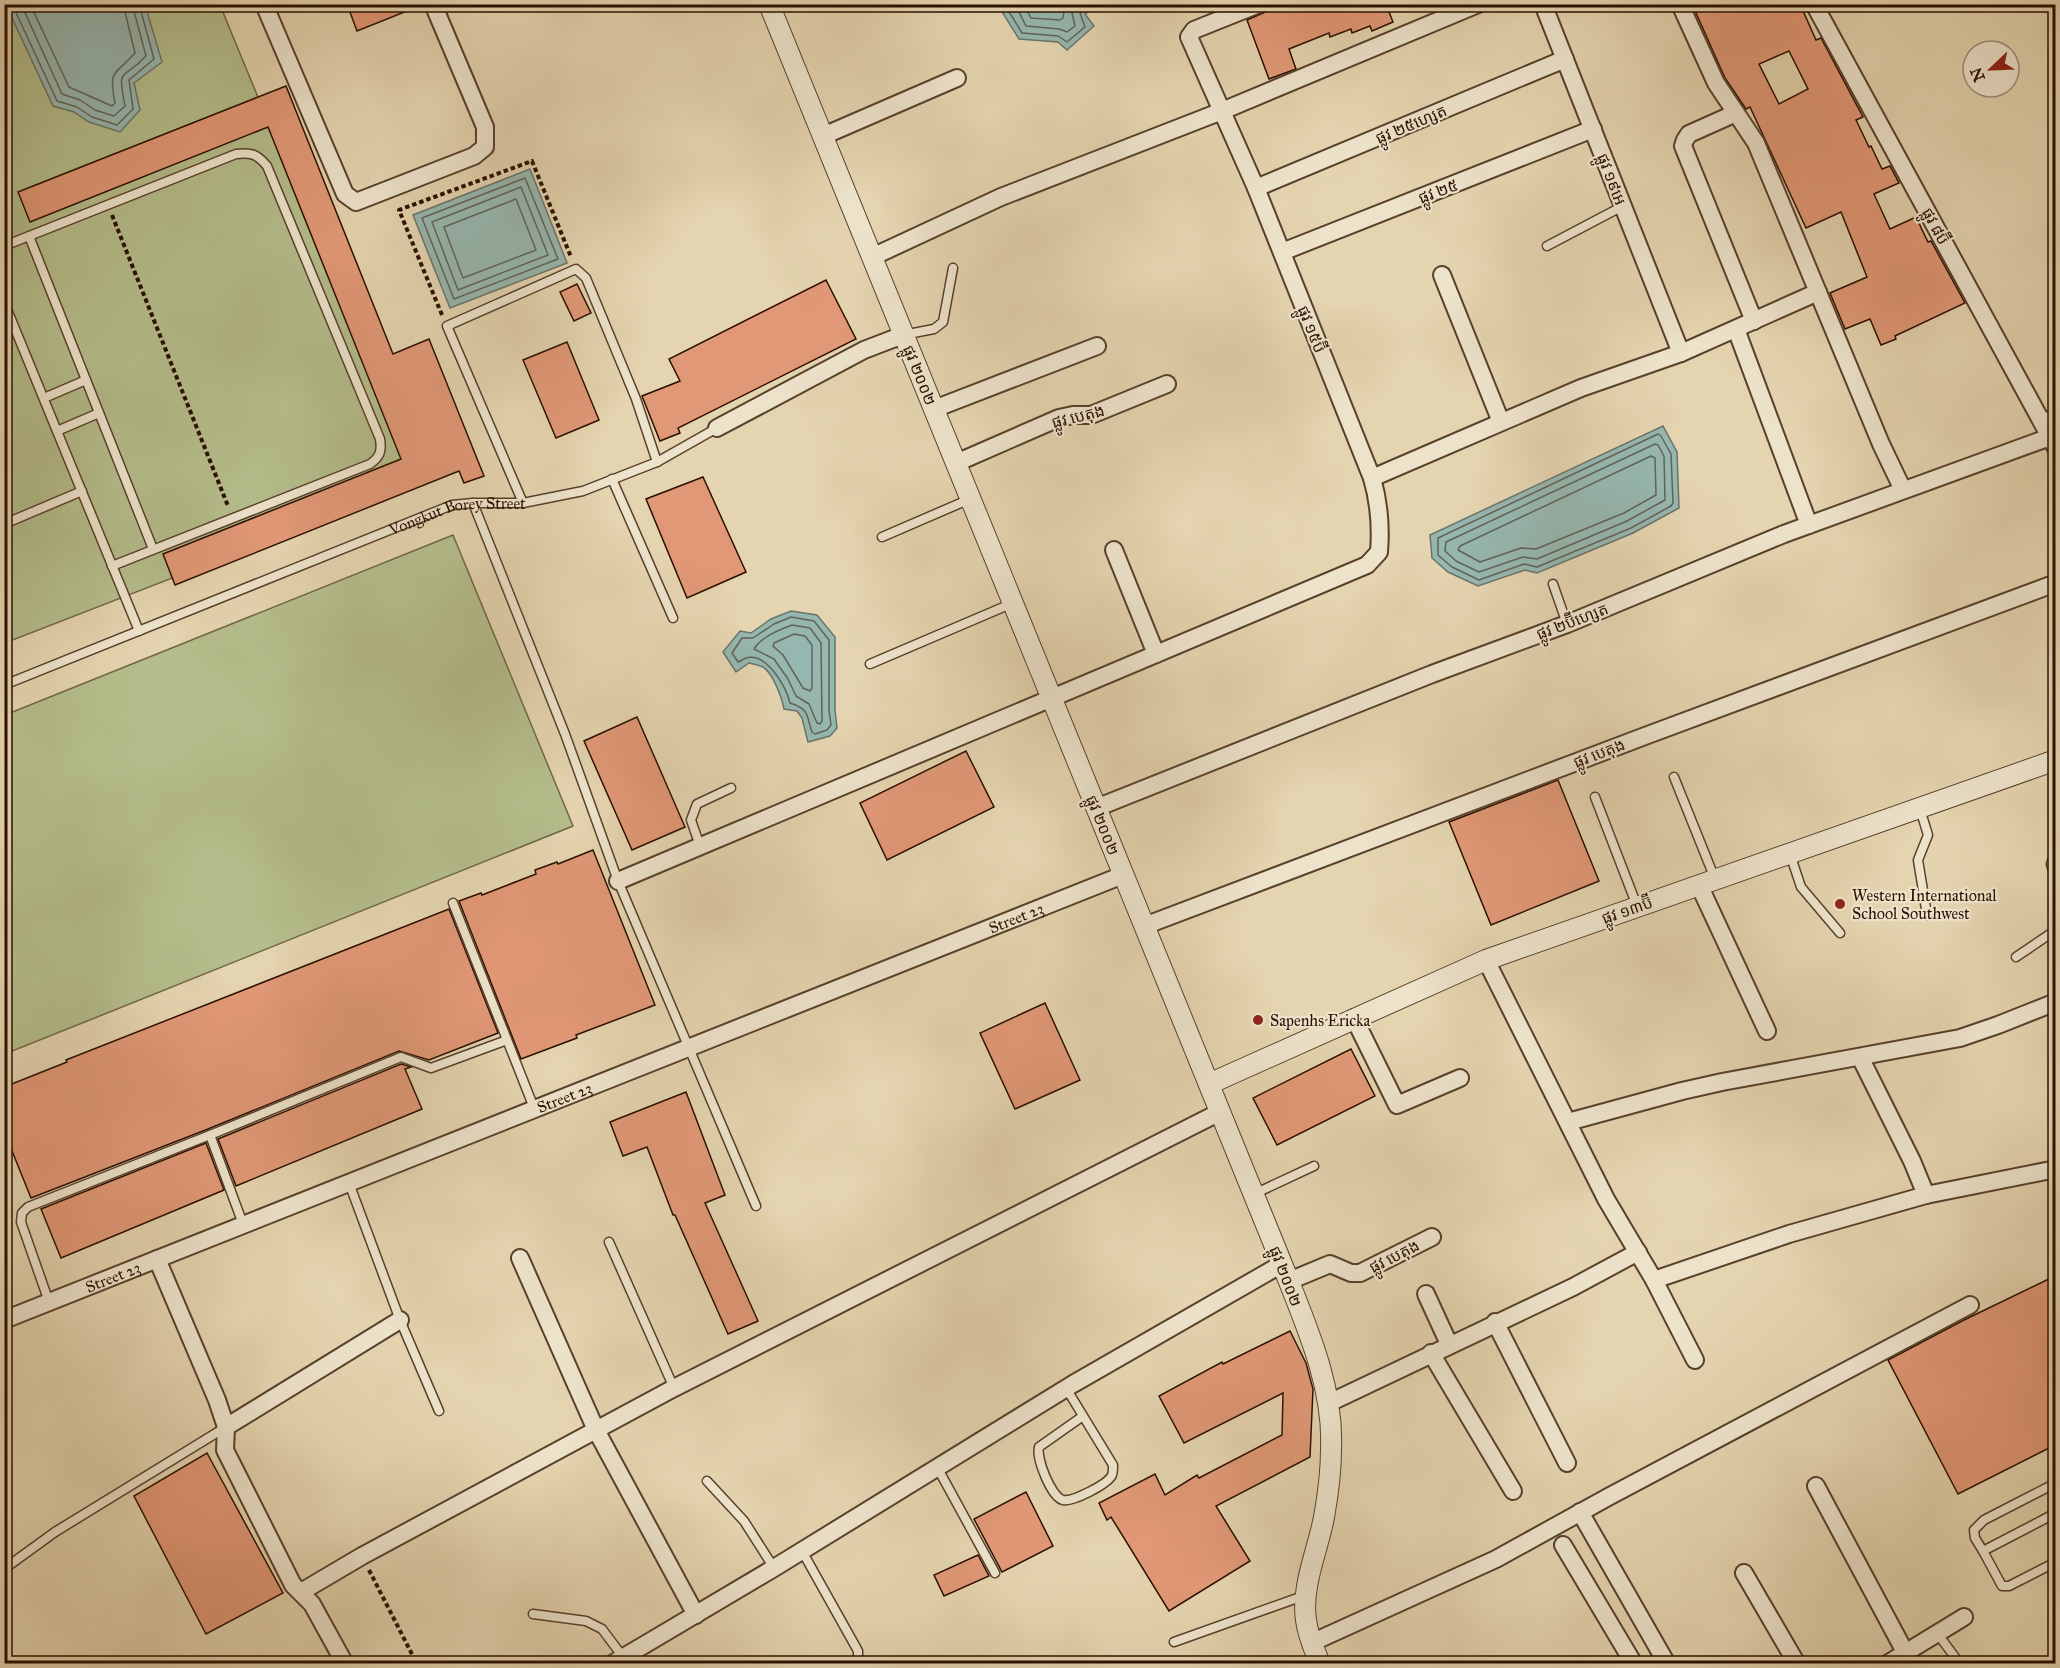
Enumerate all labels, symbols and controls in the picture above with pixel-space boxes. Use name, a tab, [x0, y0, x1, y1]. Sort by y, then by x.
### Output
north arrow	[1961, 39, 2021, 99]
text: N	[1966, 64, 1989, 85]
street label: ផ្លូវ ២៥ហ្សេត	[1373, 101, 1451, 152]
street label: ផ្លូវ ១៩អេ	[1589, 151, 1630, 209]
street label: ផ្លូវ ២៥	[1416, 175, 1462, 212]
street label: ផ្លូវ ៨ប៊ី	[1914, 203, 1956, 250]
street label: ផ្លូវ ១៥ប៊ី	[1289, 302, 1332, 357]
street label: ផ្លូវ ២០០២	[894, 342, 940, 410]
street label: ផ្លូវ បេតុង	[1050, 401, 1108, 437]
street label: Vongkut Borey Street	[385, 494, 526, 540]
street label: ផ្លូវ ២ប៊ីហ្សេត	[1533, 596, 1613, 648]
street label: ផ្លូវ បេតុង	[1571, 735, 1629, 776]
street label: ផ្លូវ ២០០២	[1077, 792, 1123, 860]
place label: Western International School Southwest	[1852, 886, 1997, 923]
street label: ផ្លូវ ១៣ប៊ី	[1598, 890, 1657, 933]
marker: Western International School Southwest	[1833, 897, 1847, 911]
street label: Street 23	[986, 899, 1046, 938]
place label: Sapenhs Ericka	[1270, 1011, 1370, 1030]
marker: Sapenhs Ericka	[1251, 1013, 1265, 1027]
street label: Street 23	[534, 1078, 595, 1117]
street label: ផ្លូវ បេតុង	[1366, 1236, 1425, 1281]
street label: ផ្លូវ ២០០២	[1261, 1243, 1306, 1311]
street label: Street 23	[83, 1258, 143, 1297]

